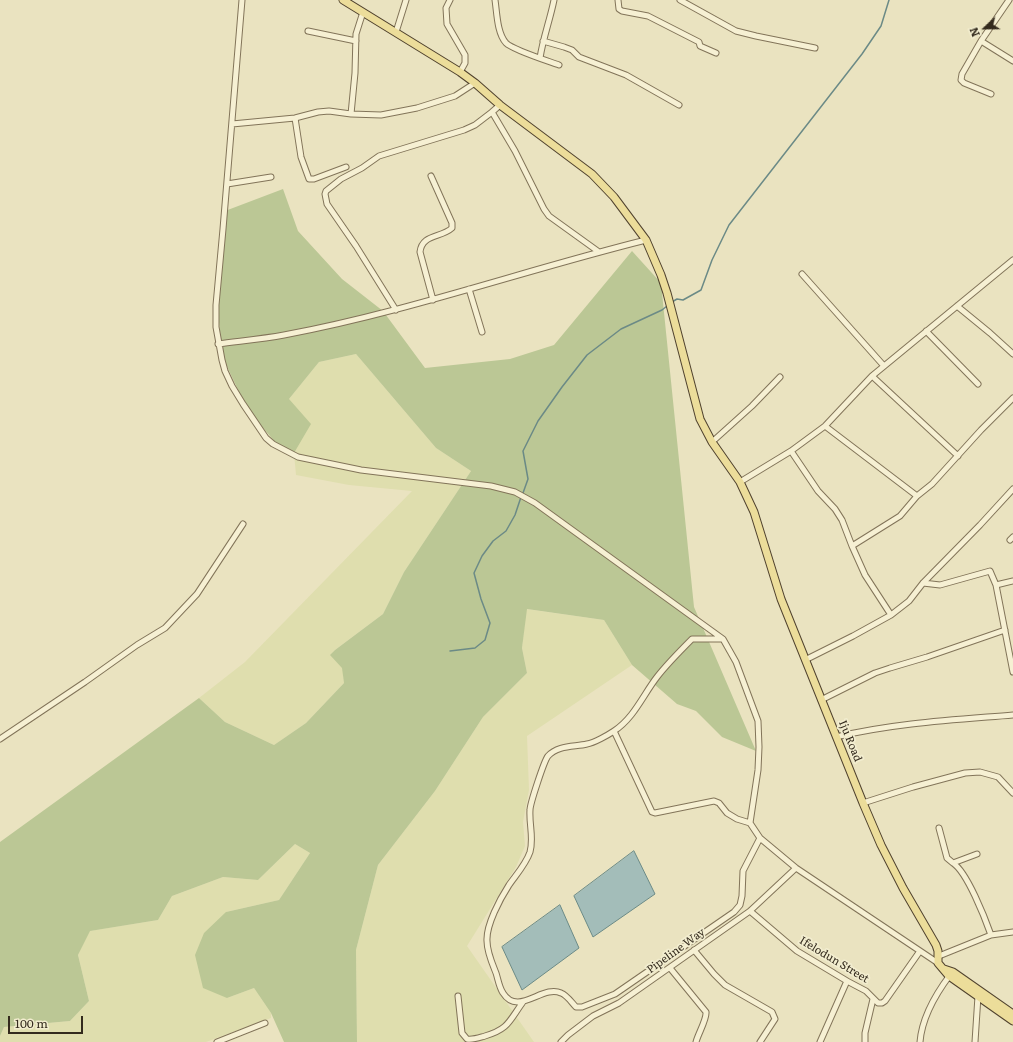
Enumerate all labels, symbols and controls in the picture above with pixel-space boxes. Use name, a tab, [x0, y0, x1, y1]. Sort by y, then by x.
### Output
north arrow	[965, 8, 1005, 48]
text: N	[965, 25, 983, 40]
street label: Iju Road	[836, 718, 864, 764]
street label: Pipeline Way	[644, 926, 708, 976]
street label: Ifelodun Street	[797, 934, 871, 986]
scale bar	[10, 1008, 85, 1034]
text: 100 m	[15, 1014, 48, 1032]

